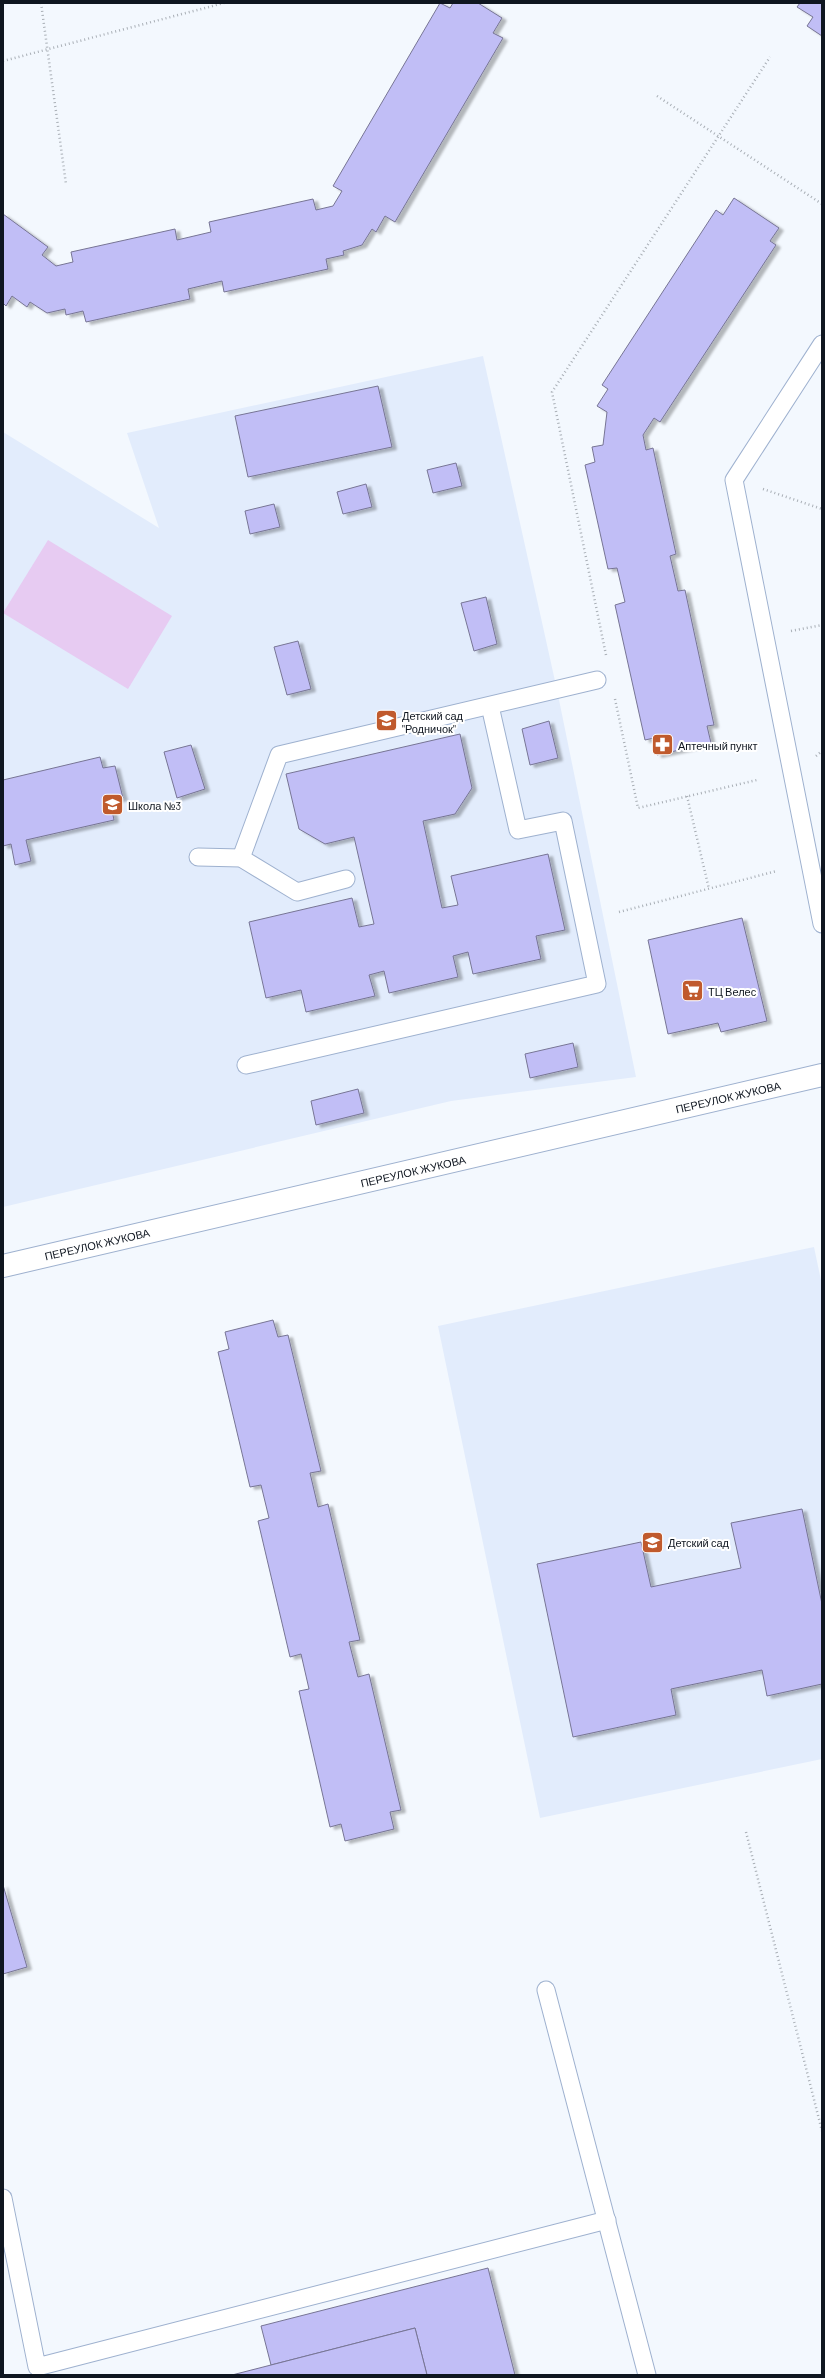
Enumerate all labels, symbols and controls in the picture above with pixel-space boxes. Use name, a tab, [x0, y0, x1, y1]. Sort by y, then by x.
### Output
school or university icon: Детский сад "Родничок"	[374, 708, 400, 734]
place label: Детский сад "Родничок"	[402, 709, 464, 735]
pharmacy icon: Аптечный пункт	[649, 732, 675, 758]
place label: Аптечный пункт	[678, 739, 758, 752]
school or university icon: Школа №3	[99, 792, 125, 818]
place label: Школа №3	[128, 799, 181, 812]
supermarket icon: ТЦ Велес	[679, 978, 705, 1004]
place label: ТЦ Велес	[708, 985, 757, 998]
street label: ПЕРЕУЛОК ЖУКОВА	[674, 1078, 782, 1115]
street label: ПЕРЕУЛОК ЖУКОВА	[359, 1152, 467, 1189]
street label: ПЕРЕУЛОК ЖУКОВА	[43, 1225, 151, 1262]
school or university icon: Детский сад	[640, 1529, 666, 1555]
place label: Детский сад	[668, 1536, 730, 1549]

